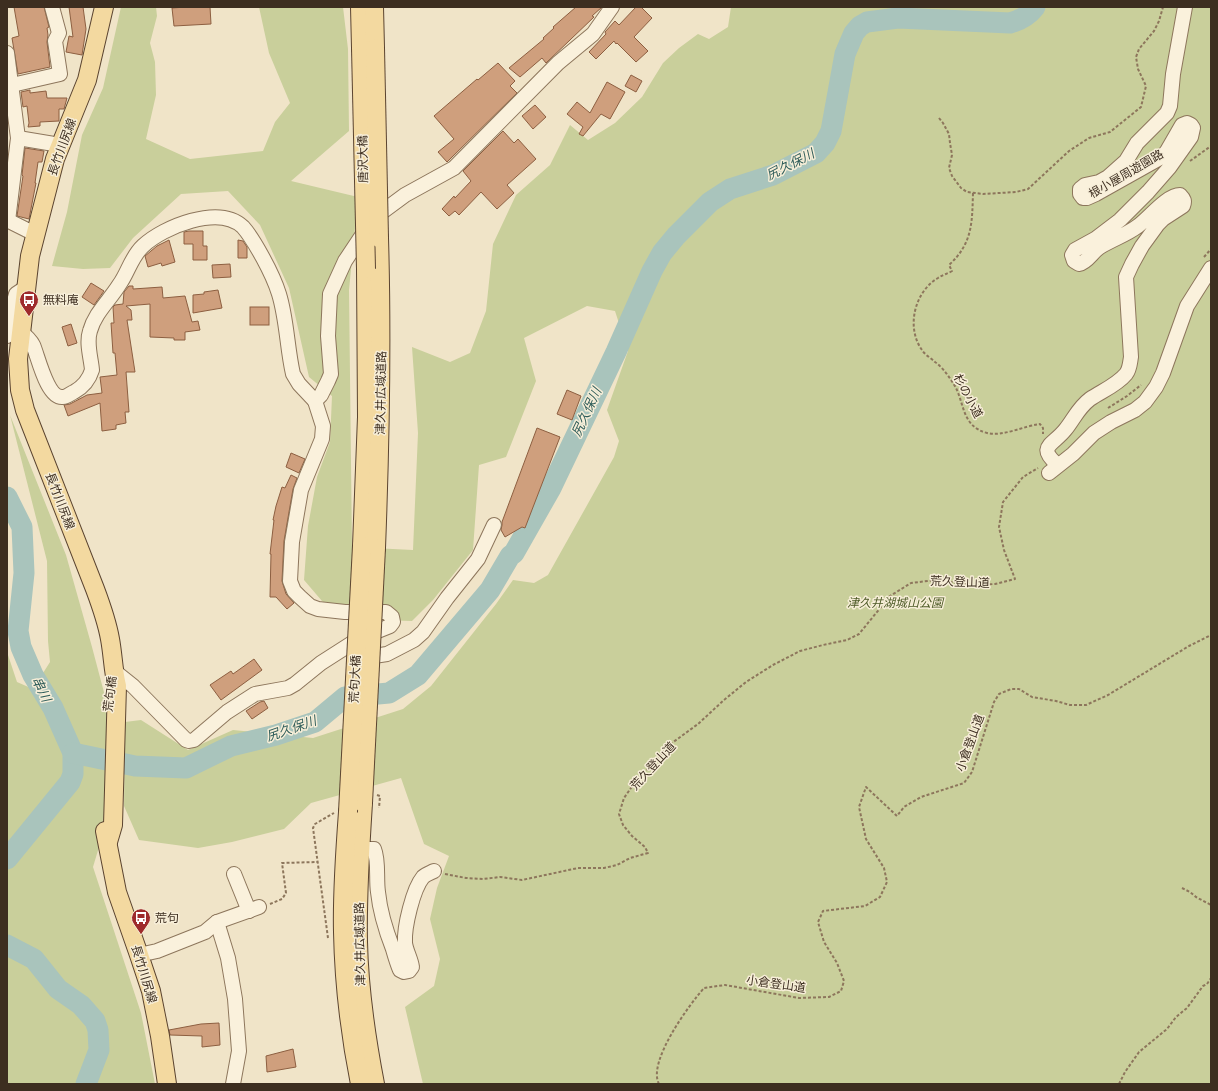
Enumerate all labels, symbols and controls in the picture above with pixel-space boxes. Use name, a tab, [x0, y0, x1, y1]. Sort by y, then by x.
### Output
street label: 長竹川尻線	[45, 116, 79, 178]
street label: 唐沢大橋	[356, 135, 370, 183]
water label: 尻久保川	[764, 145, 819, 183]
street label: 根小屋周遊園路	[1086, 147, 1166, 201]
bus stop icon: 無料庵	[18, 289, 40, 317]
place label: 無料庵	[43, 293, 79, 307]
street label: 津久井広域道路	[373, 351, 389, 435]
street label: 杉の小道	[951, 372, 985, 420]
water label: 尻久保川	[569, 384, 605, 439]
street label: 長竹川尻線	[43, 470, 77, 532]
street label: 荒久登山道	[930, 574, 990, 590]
park label: 津久井湖城山公園	[847, 596, 945, 610]
street label: 荒句大橋	[347, 655, 363, 703]
water label: 串川	[29, 674, 55, 706]
street label: 荒句橋	[101, 675, 119, 713]
water label: 尻久保川	[264, 712, 320, 744]
street label: 小倉登山道	[953, 712, 987, 774]
street label: 荒久登山道	[627, 739, 679, 793]
street label: 津久井広域道路	[352, 902, 368, 986]
bus stop icon: 荒句	[130, 907, 152, 935]
place label: 荒句	[155, 911, 179, 925]
street label: 長竹川尻線	[129, 943, 159, 1005]
street label: 小倉登山道	[745, 973, 807, 995]

